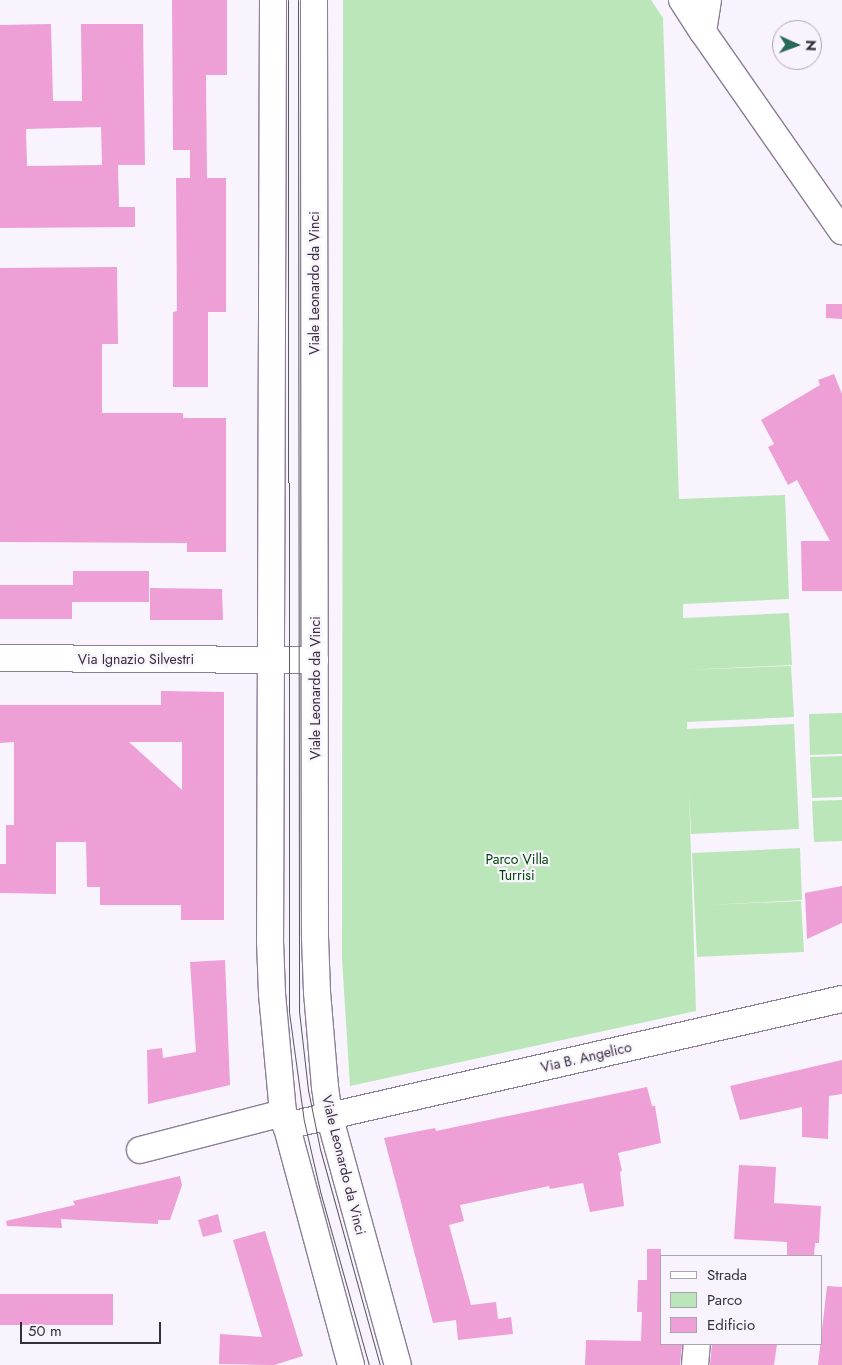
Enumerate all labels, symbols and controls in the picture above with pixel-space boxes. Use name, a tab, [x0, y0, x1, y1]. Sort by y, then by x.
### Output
north arrow	[772, 20, 822, 70]
text: N	[801, 40, 821, 51]
street label: Viale Leonardo da Vinci	[306, 211, 322, 355]
street label: Viale Leonardo da Vinci	[307, 616, 323, 760]
street label: Via Ignazio Silvestri	[78, 651, 194, 667]
park label: Parco Villa Turrisi	[485, 851, 549, 884]
street label: Via B. Angelico	[539, 1038, 633, 1076]
street label: Viale Leonardo da Vinci	[318, 1093, 370, 1237]
legend	[660, 1255, 822, 1345]
text: Strada	[707, 1264, 747, 1286]
text: Parco	[707, 1289, 742, 1311]
scale bar	[22, 1312, 164, 1344]
text: Edificio	[707, 1314, 755, 1336]
text: 50 m	[28, 1320, 62, 1342]

